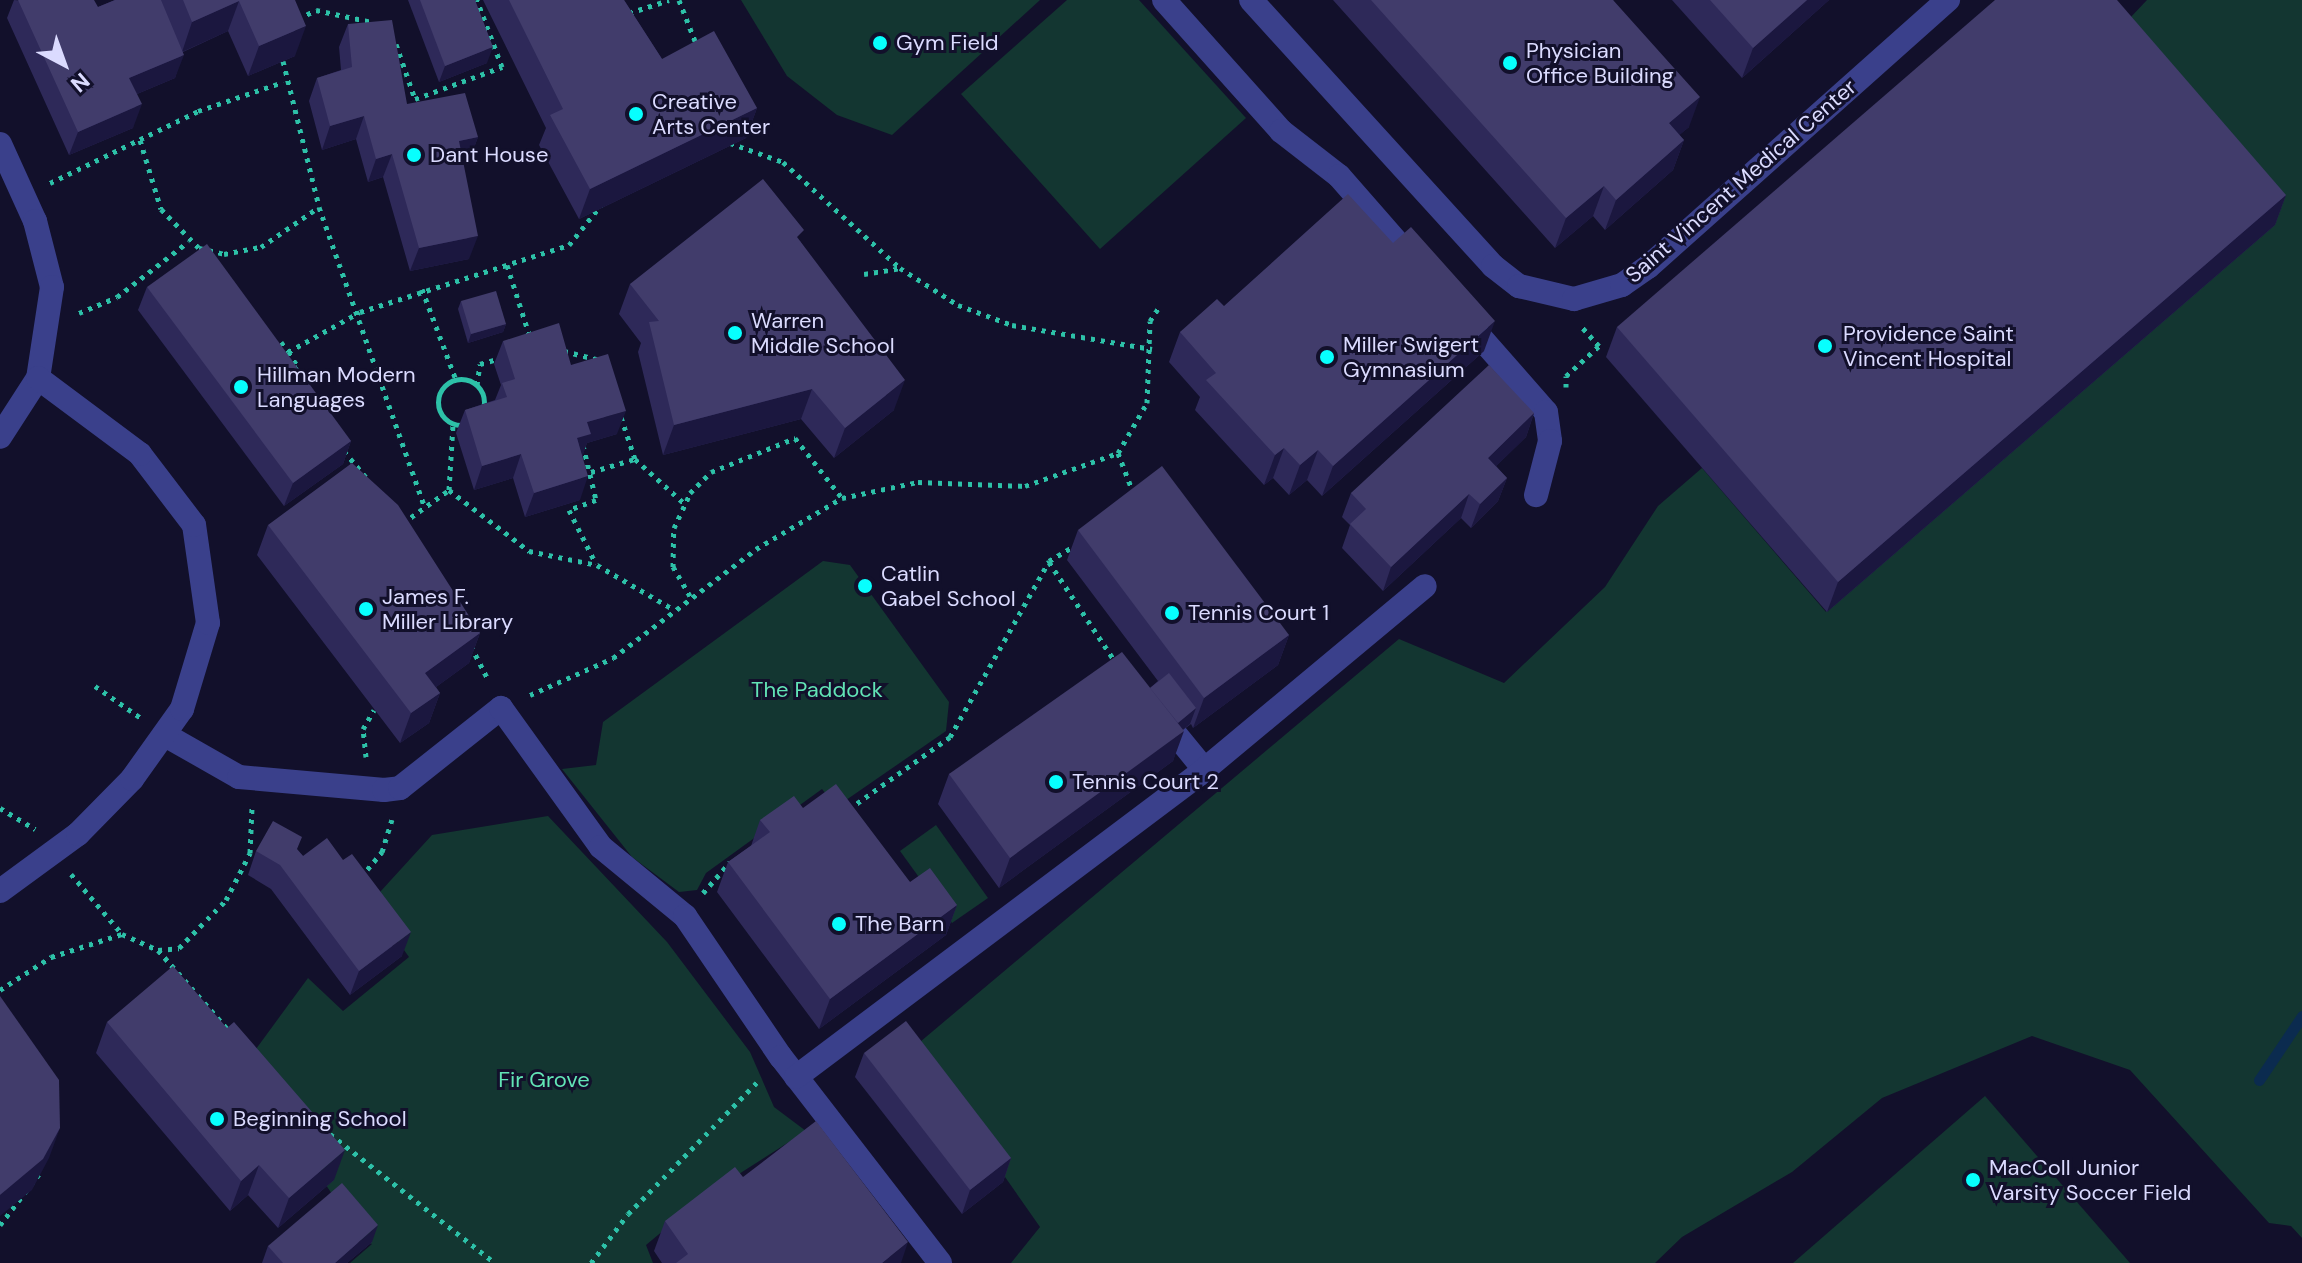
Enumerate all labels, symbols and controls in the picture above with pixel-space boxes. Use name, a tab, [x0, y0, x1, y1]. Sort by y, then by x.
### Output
north arrow	[24, 24, 104, 104]
place label: Gym Field	[896, 30, 999, 56]
marker: Gym Field	[871, 34, 889, 52]
place label: Physician Office Building	[1526, 37, 1674, 88]
marker: Physician Office Building	[1501, 54, 1519, 72]
text: N	[65, 66, 96, 99]
street label: Saint Vincent Medical Center	[1620, 74, 1862, 288]
place label: Creative Arts Center	[652, 88, 770, 140]
marker: Creative Arts Center	[627, 105, 645, 123]
place label: Dant House	[430, 142, 548, 168]
marker: Dant House	[405, 146, 423, 164]
place label: Warren Middle School	[751, 307, 895, 358]
place label: Providence Saint Vincent Hospital	[1843, 320, 2014, 372]
marker: Warren Middle School	[726, 324, 744, 342]
place label: Miller Swigert Gymnasium	[1343, 331, 1479, 382]
marker: Providence Saint Vincent Hospital	[1814, 335, 1836, 357]
marker: Miller Swigert Gymnasium	[1318, 348, 1336, 366]
place label: Hillman Modern Languages	[257, 361, 416, 412]
marker: Hillman Modern Languages	[232, 378, 250, 396]
place label: Catlin Gabel School	[881, 560, 1016, 612]
marker: Catlin Gabel School	[856, 577, 874, 595]
place label: James F. Miller Library	[382, 583, 513, 634]
marker: James F. Miller Library	[357, 600, 375, 618]
place label: Tennis Court 1	[1188, 600, 1329, 626]
marker: Tennis Court 1	[1163, 604, 1181, 622]
park label: The Paddock	[751, 677, 883, 703]
place label: Tennis Court 2	[1072, 769, 1219, 795]
marker: Tennis Court 2	[1047, 773, 1065, 791]
place label: The Barn	[855, 911, 944, 937]
marker: The Barn	[830, 915, 848, 933]
park label: Fir Grove	[498, 1067, 590, 1093]
place label: Beginning School	[233, 1106, 407, 1132]
marker: Beginning School	[208, 1110, 226, 1128]
place label: MacColl Junior Varsity Soccer Field	[1989, 1154, 2191, 1206]
marker: MacColl Junior Varsity Soccer Field	[1964, 1171, 1982, 1189]

